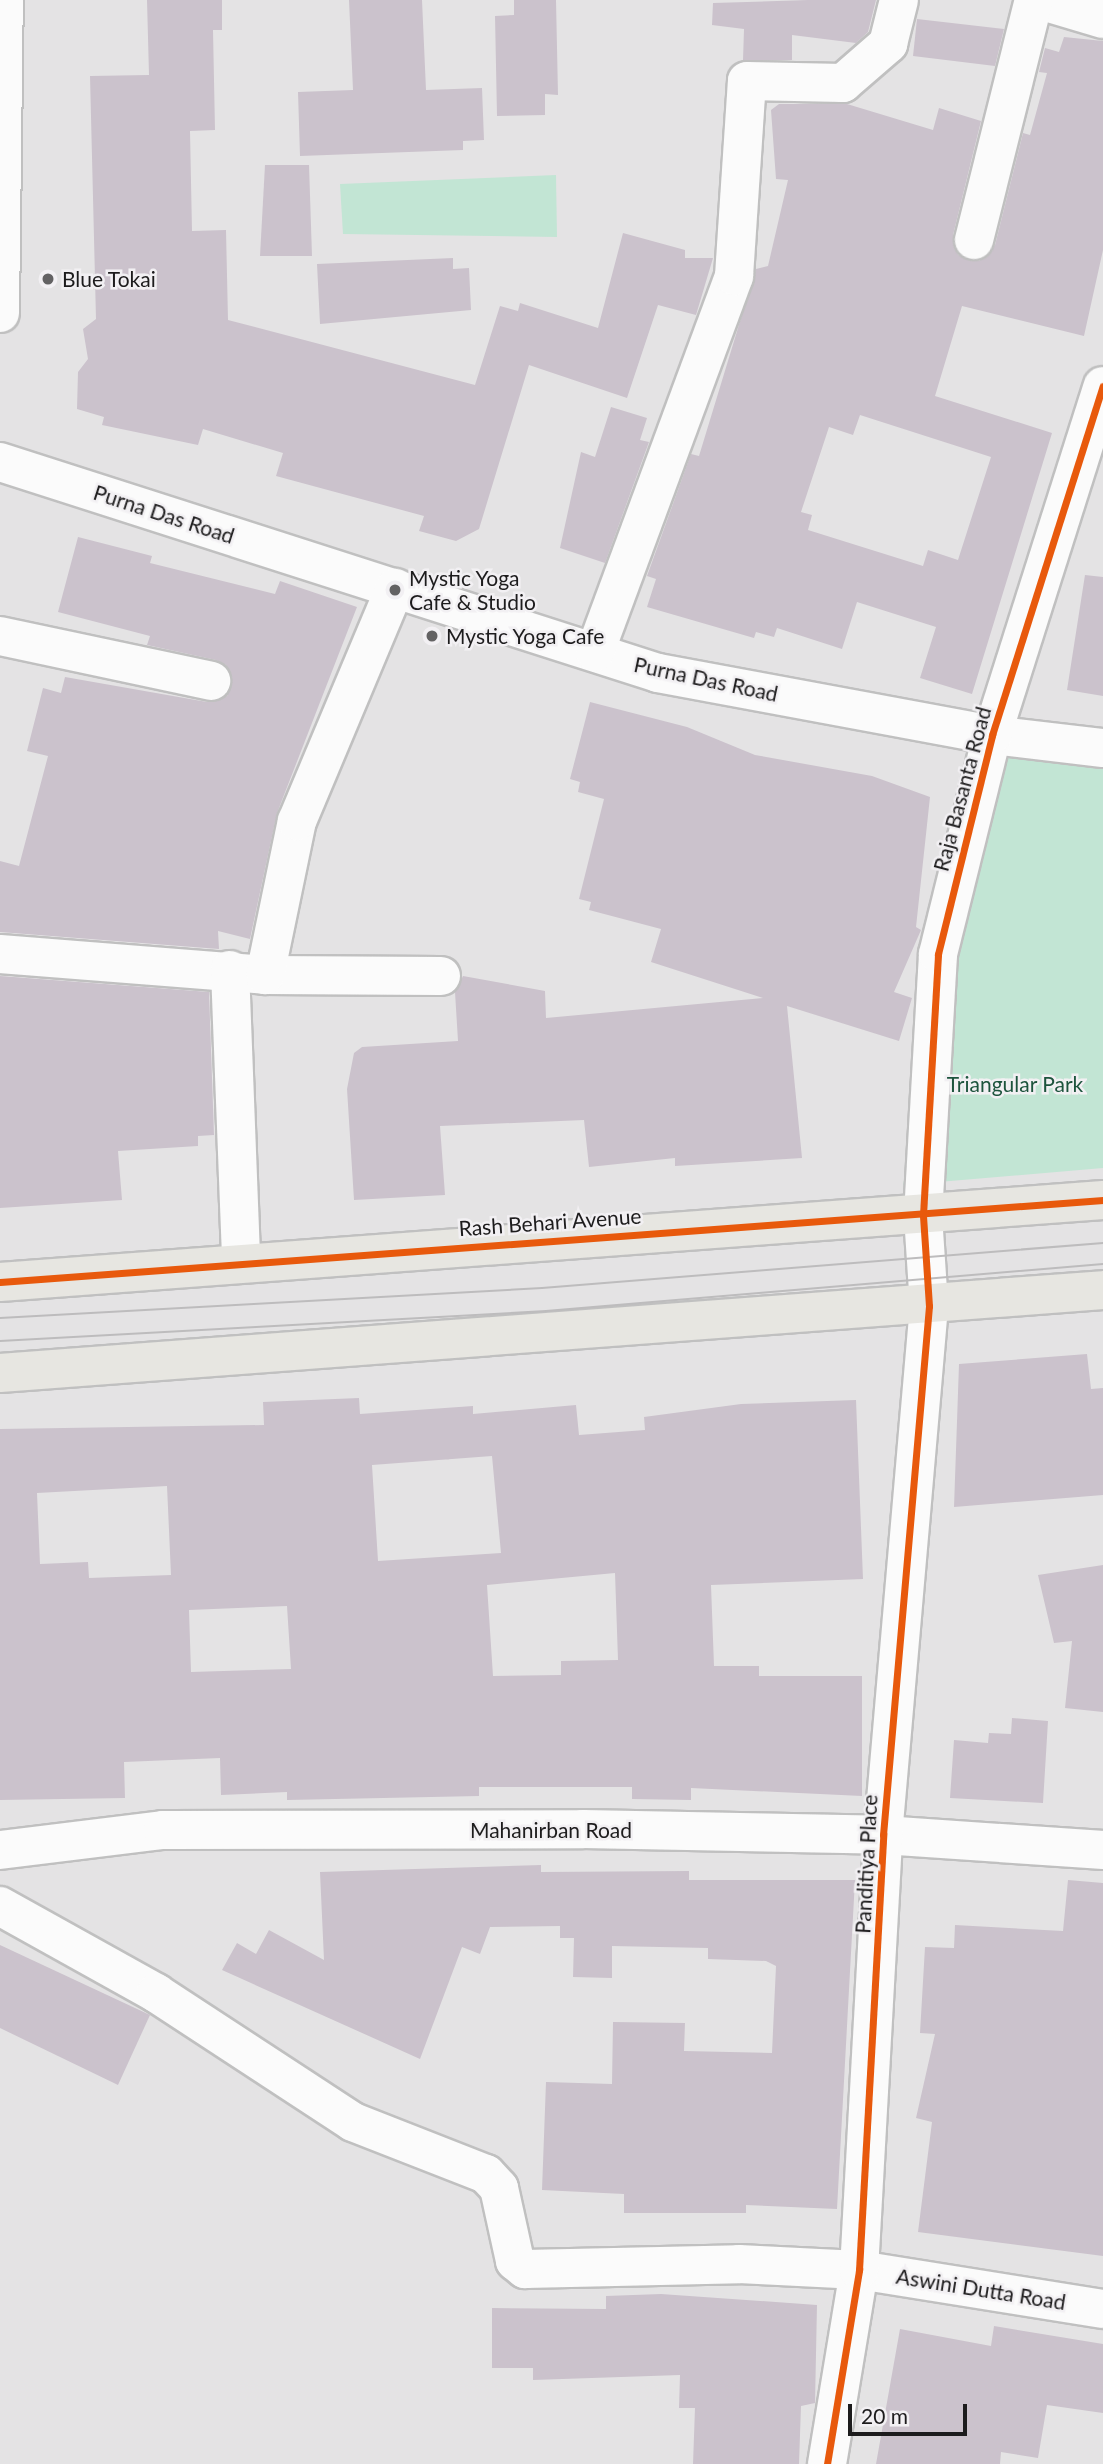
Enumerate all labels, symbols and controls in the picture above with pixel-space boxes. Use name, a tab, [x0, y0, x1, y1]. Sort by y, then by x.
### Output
place label: Blue Tokai	[62, 266, 156, 292]
marker: Blue Tokai	[40, 271, 56, 287]
street label: Purna Das Road	[90, 479, 238, 549]
place label: Mystic Yoga Cafe & Studio	[409, 565, 536, 615]
marker: Mystic Yoga Cafe & Studio	[387, 582, 403, 598]
place label: Mystic Yoga Cafe	[446, 623, 605, 649]
marker: Mystic Yoga Cafe	[424, 628, 440, 644]
street label: Purna Das Road	[632, 651, 780, 707]
street label: Raja Basanta Road	[928, 704, 996, 874]
park label: Triangular Park	[947, 1071, 1083, 1097]
street label: Rash Behari Avenue	[457, 1203, 643, 1241]
street label: Panditiya Place	[850, 1794, 882, 1934]
street label: Mahanirban Road	[470, 1817, 632, 1843]
street label: Aswini Dutta Road	[894, 2263, 1068, 2315]
scale bar	[851, 2390, 970, 2434]
text: 20 m	[861, 2403, 908, 2428]

